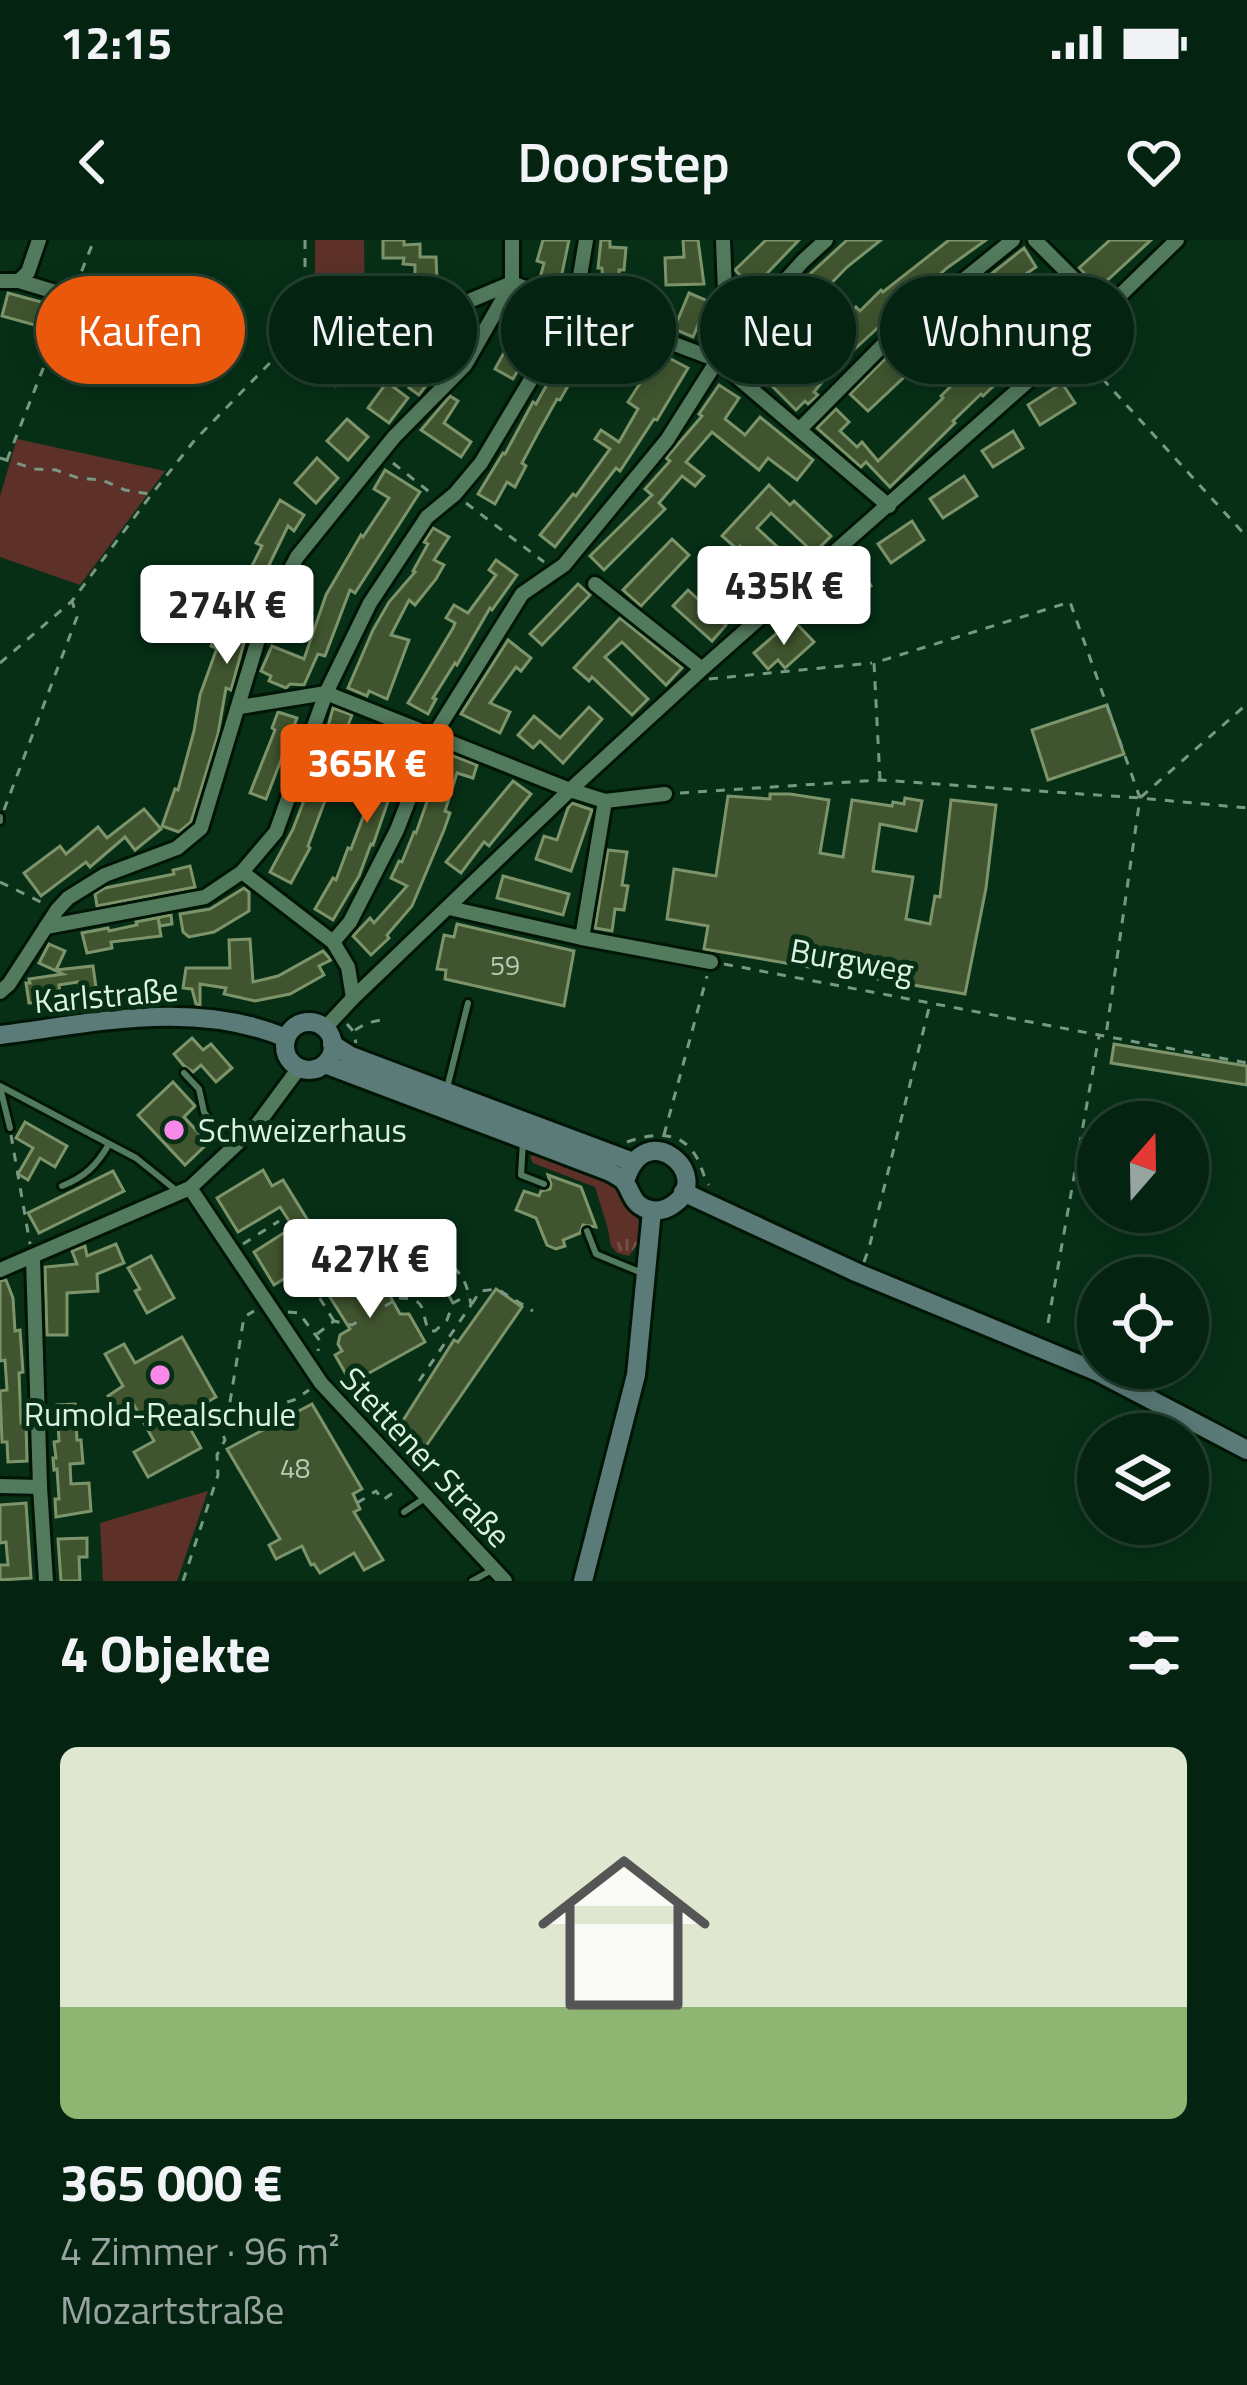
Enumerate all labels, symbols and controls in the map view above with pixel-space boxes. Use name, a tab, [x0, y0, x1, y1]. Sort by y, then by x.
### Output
text: 12:15	[60, 8, 172, 76]
text: Doorstep	[517, 121, 730, 203]
icon: back	[60, 129, 126, 195]
icon: heart	[1121, 129, 1187, 195]
chip: Kaufen	[36, 276, 245, 384]
chip: Mieten	[269, 276, 477, 384]
chip: Filter	[501, 276, 676, 384]
chip: Neu	[700, 276, 856, 384]
chip: Wohnung	[880, 276, 1134, 384]
pin: 435K €	[686, 546, 882, 648]
text: 435K €	[724, 555, 844, 614]
pin: 274K €	[129, 565, 325, 667]
text: 274K €	[167, 574, 287, 633]
pin: 365K €	[269, 724, 465, 826]
text: 365K €	[307, 733, 427, 792]
street label: Burgweg	[786, 925, 918, 995]
house number: 59	[490, 944, 520, 985]
street label: Karlstraße	[32, 964, 180, 1026]
north arrow	[1077, 1101, 1209, 1233]
map controls	[1077, 1101, 1209, 1545]
place label: Schweizerhaus	[198, 1105, 407, 1155]
marker: Schweizerhaus	[161, 1117, 187, 1143]
pin: 427K €	[272, 1219, 468, 1321]
text: 427K €	[310, 1228, 430, 1287]
button: locate	[1077, 1257, 1209, 1389]
street label: Stettener Straße	[329, 1355, 523, 1559]
marker: Rumold-Realschule	[147, 1362, 173, 1388]
place label: Rumold-Realschule	[24, 1389, 296, 1439]
button: layers	[1077, 1413, 1209, 1545]
house number: 48	[280, 1447, 310, 1488]
text: 4 Objekte	[60, 1614, 271, 1692]
icon: filters	[1121, 1620, 1187, 1686]
icon: home	[516, 1825, 732, 2041]
text: 365 000 €	[60, 2143, 282, 2221]
text: 4 Zimmer · 96 m²	[60, 2221, 340, 2280]
text: Mozartstraße	[60, 2280, 284, 2339]

